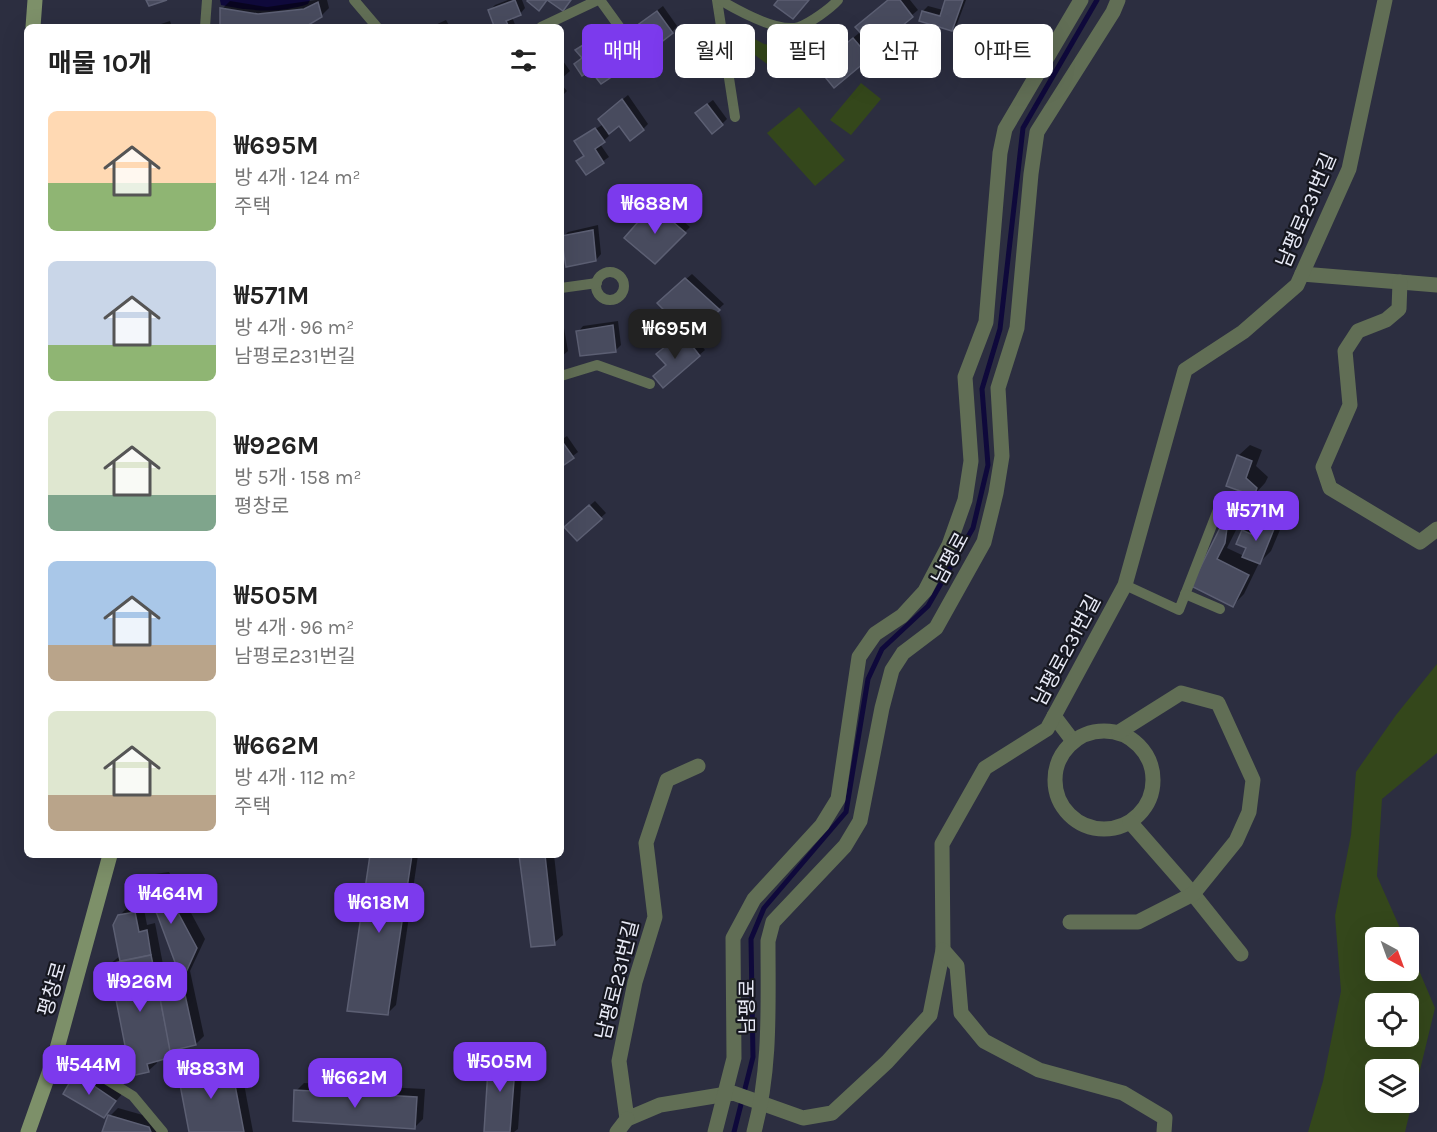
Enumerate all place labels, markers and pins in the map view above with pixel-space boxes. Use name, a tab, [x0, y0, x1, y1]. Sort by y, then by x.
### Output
pin: ₩688M	[613, 184, 697, 235]
pin: ₩695M	[633, 309, 717, 360]
pin: ₩571M	[1214, 491, 1298, 542]
pin: ₩464M	[129, 874, 213, 925]
pin: ₩618M	[337, 883, 421, 934]
pin: ₩926M	[98, 962, 182, 1013]
pin: ₩505M	[458, 1042, 542, 1093]
pin: ₩544M	[47, 1045, 131, 1096]
pin: ₩883M	[169, 1049, 253, 1100]
pin: ₩662M	[313, 1058, 397, 1109]

